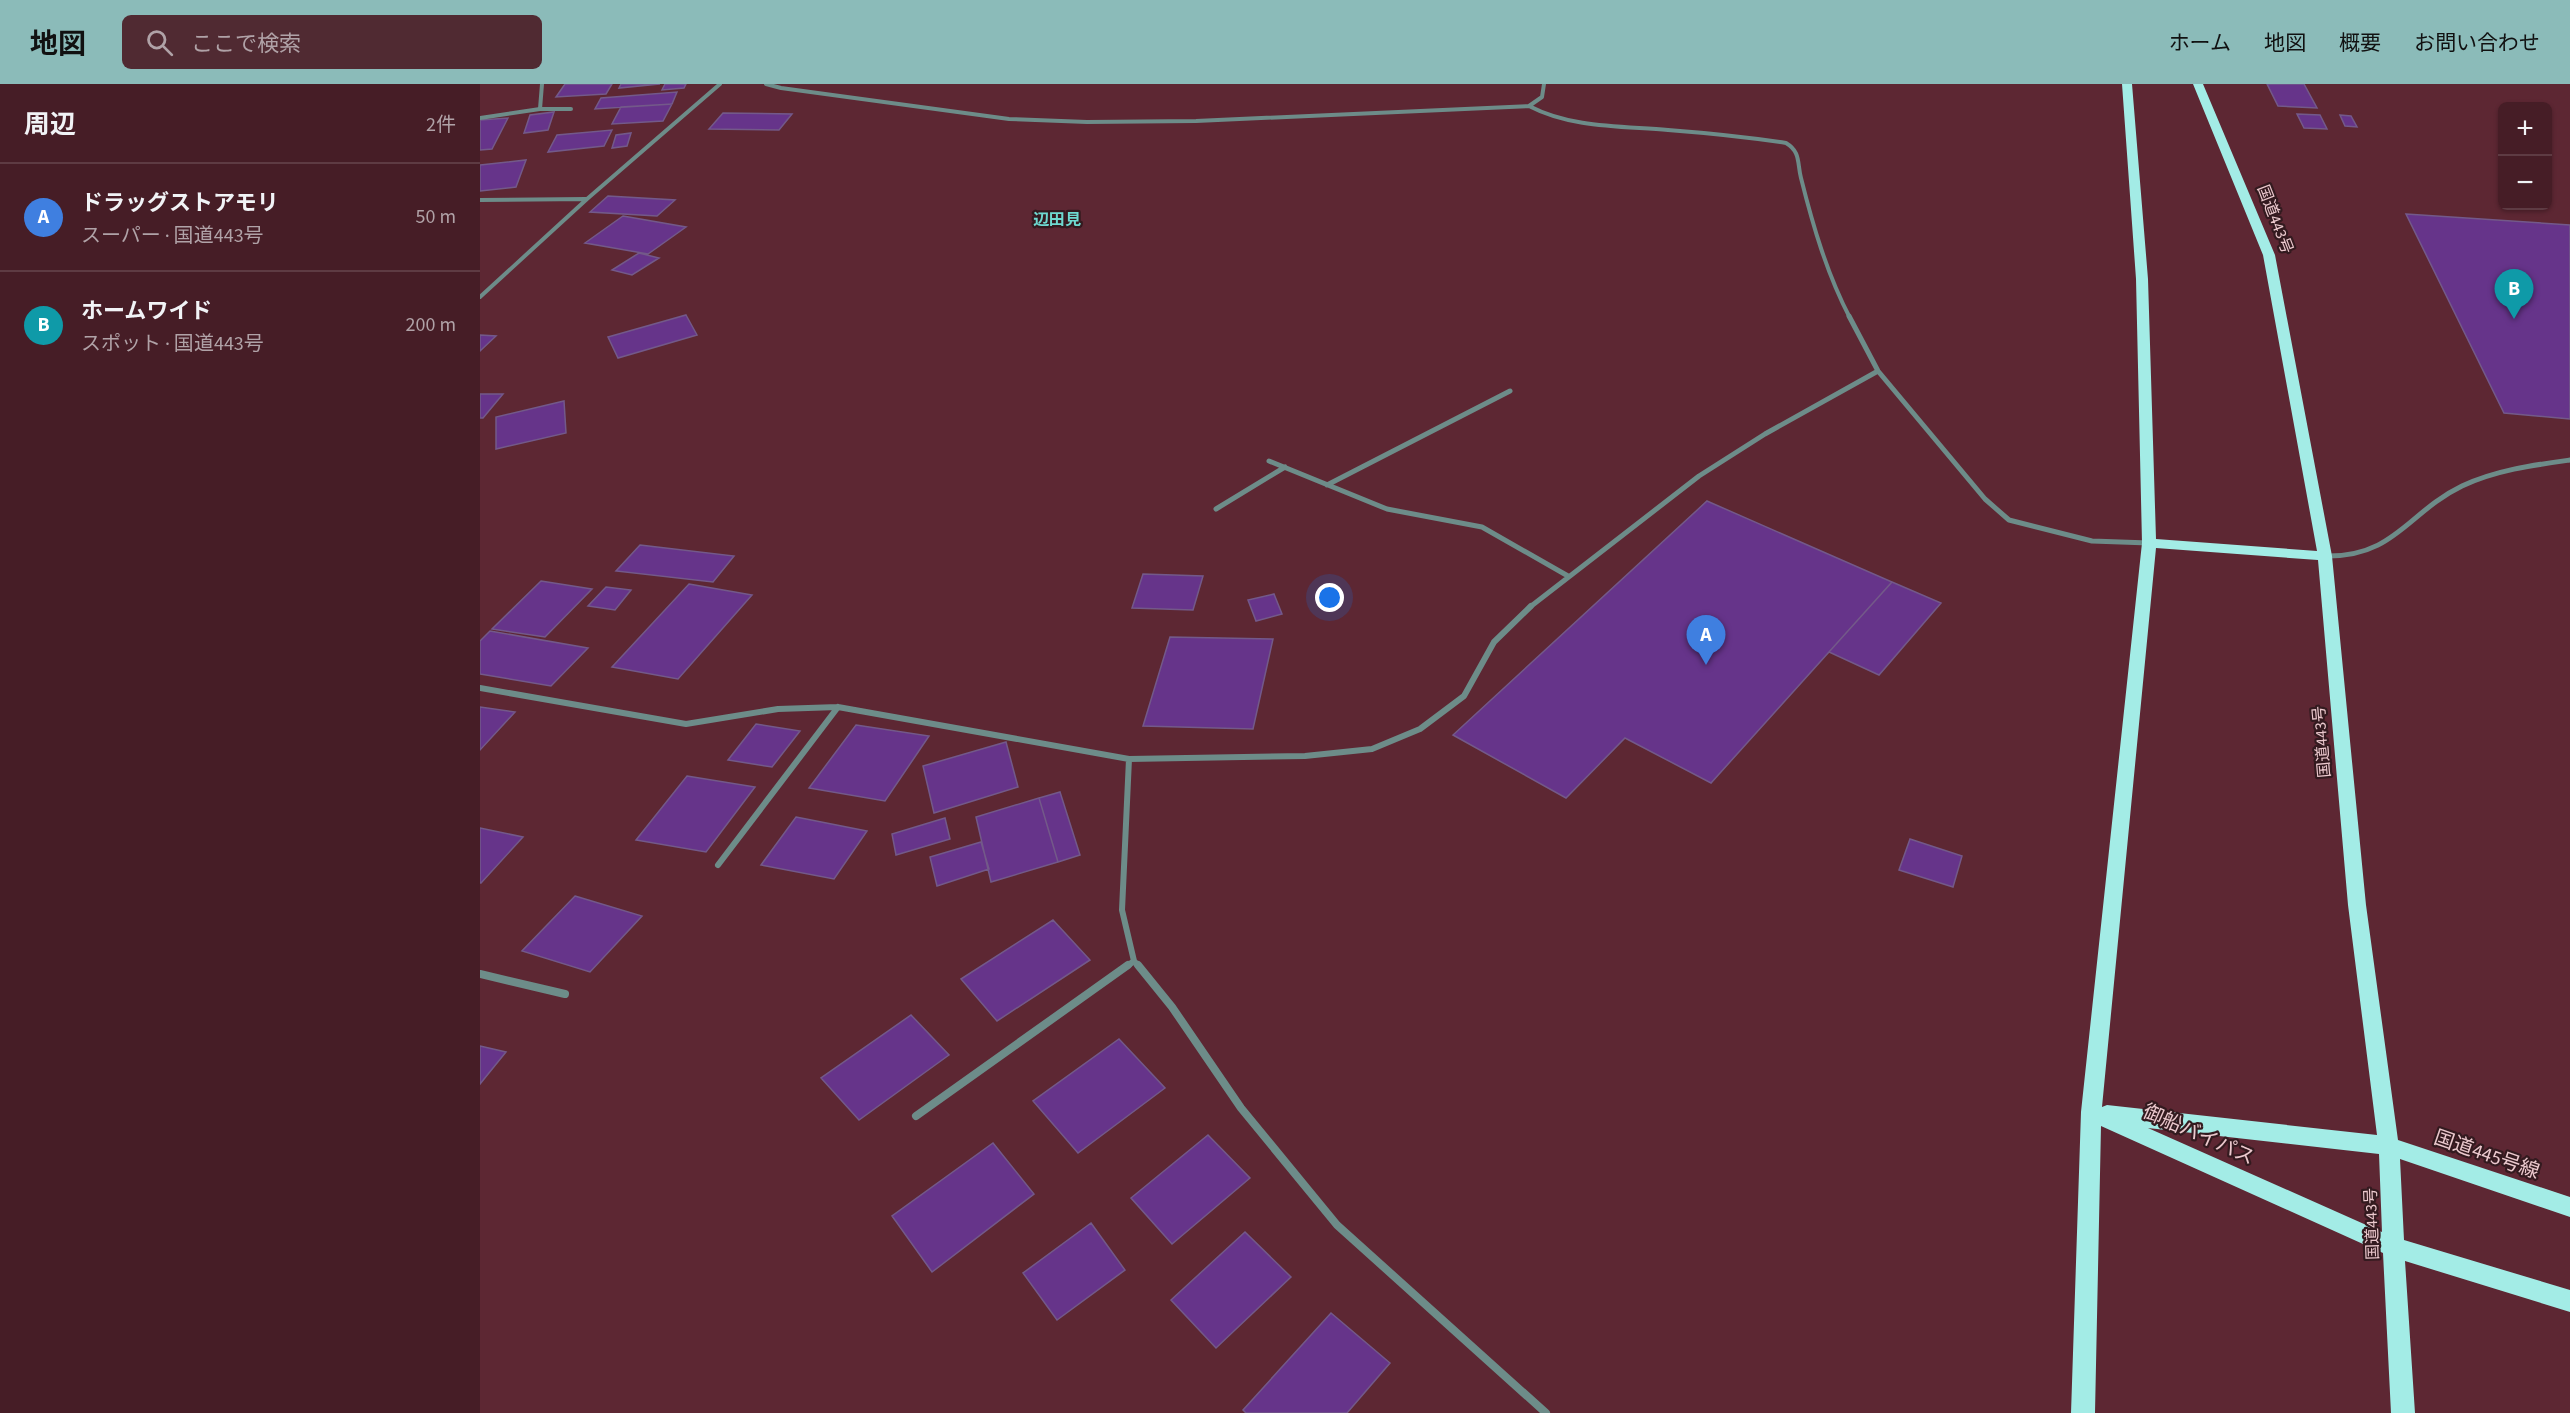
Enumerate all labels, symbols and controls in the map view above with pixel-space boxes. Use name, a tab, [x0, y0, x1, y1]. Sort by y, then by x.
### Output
search box	[122, 15, 542, 69]
text: 地図	[30, 24, 86, 64]
icon: search	[143, 26, 176, 59]
text: ここで検索	[191, 28, 301, 60]
text: ホーム	[2169, 28, 2231, 58]
text: 地図	[2264, 28, 2306, 58]
text: 概要	[2339, 28, 2381, 58]
text: お問い合わせ	[2414, 28, 2540, 58]
map controls	[2498, 102, 2552, 210]
button: +	[2498, 102, 2552, 156]
text: 周辺	[24, 106, 76, 143]
text: 2件	[426, 111, 456, 139]
button: −	[2498, 156, 2552, 210]
street label: 国道443号	[2252, 182, 2298, 257]
text: ドラッグストアモリ	[81, 187, 279, 219]
text: A	[38, 203, 49, 231]
text: 50 m	[416, 203, 456, 231]
district label: 辺田見	[1033, 209, 1081, 231]
text: スーパー · 国道443号	[81, 222, 264, 250]
pin: B	[2494, 270, 2534, 319]
text: ホームワイド	[81, 295, 212, 327]
text: B	[37, 311, 50, 339]
text: 200 m	[406, 311, 456, 339]
text: スポット · 国道443号	[81, 330, 264, 358]
your location	[1315, 583, 1344, 612]
pin: A	[1686, 616, 1726, 665]
street label: 国道443号	[2308, 705, 2336, 779]
street label: 御船バイパス	[2138, 1098, 2259, 1172]
street label: 国道445号線	[2430, 1124, 2543, 1186]
street label: 国道443号	[2360, 1188, 2384, 1260]

